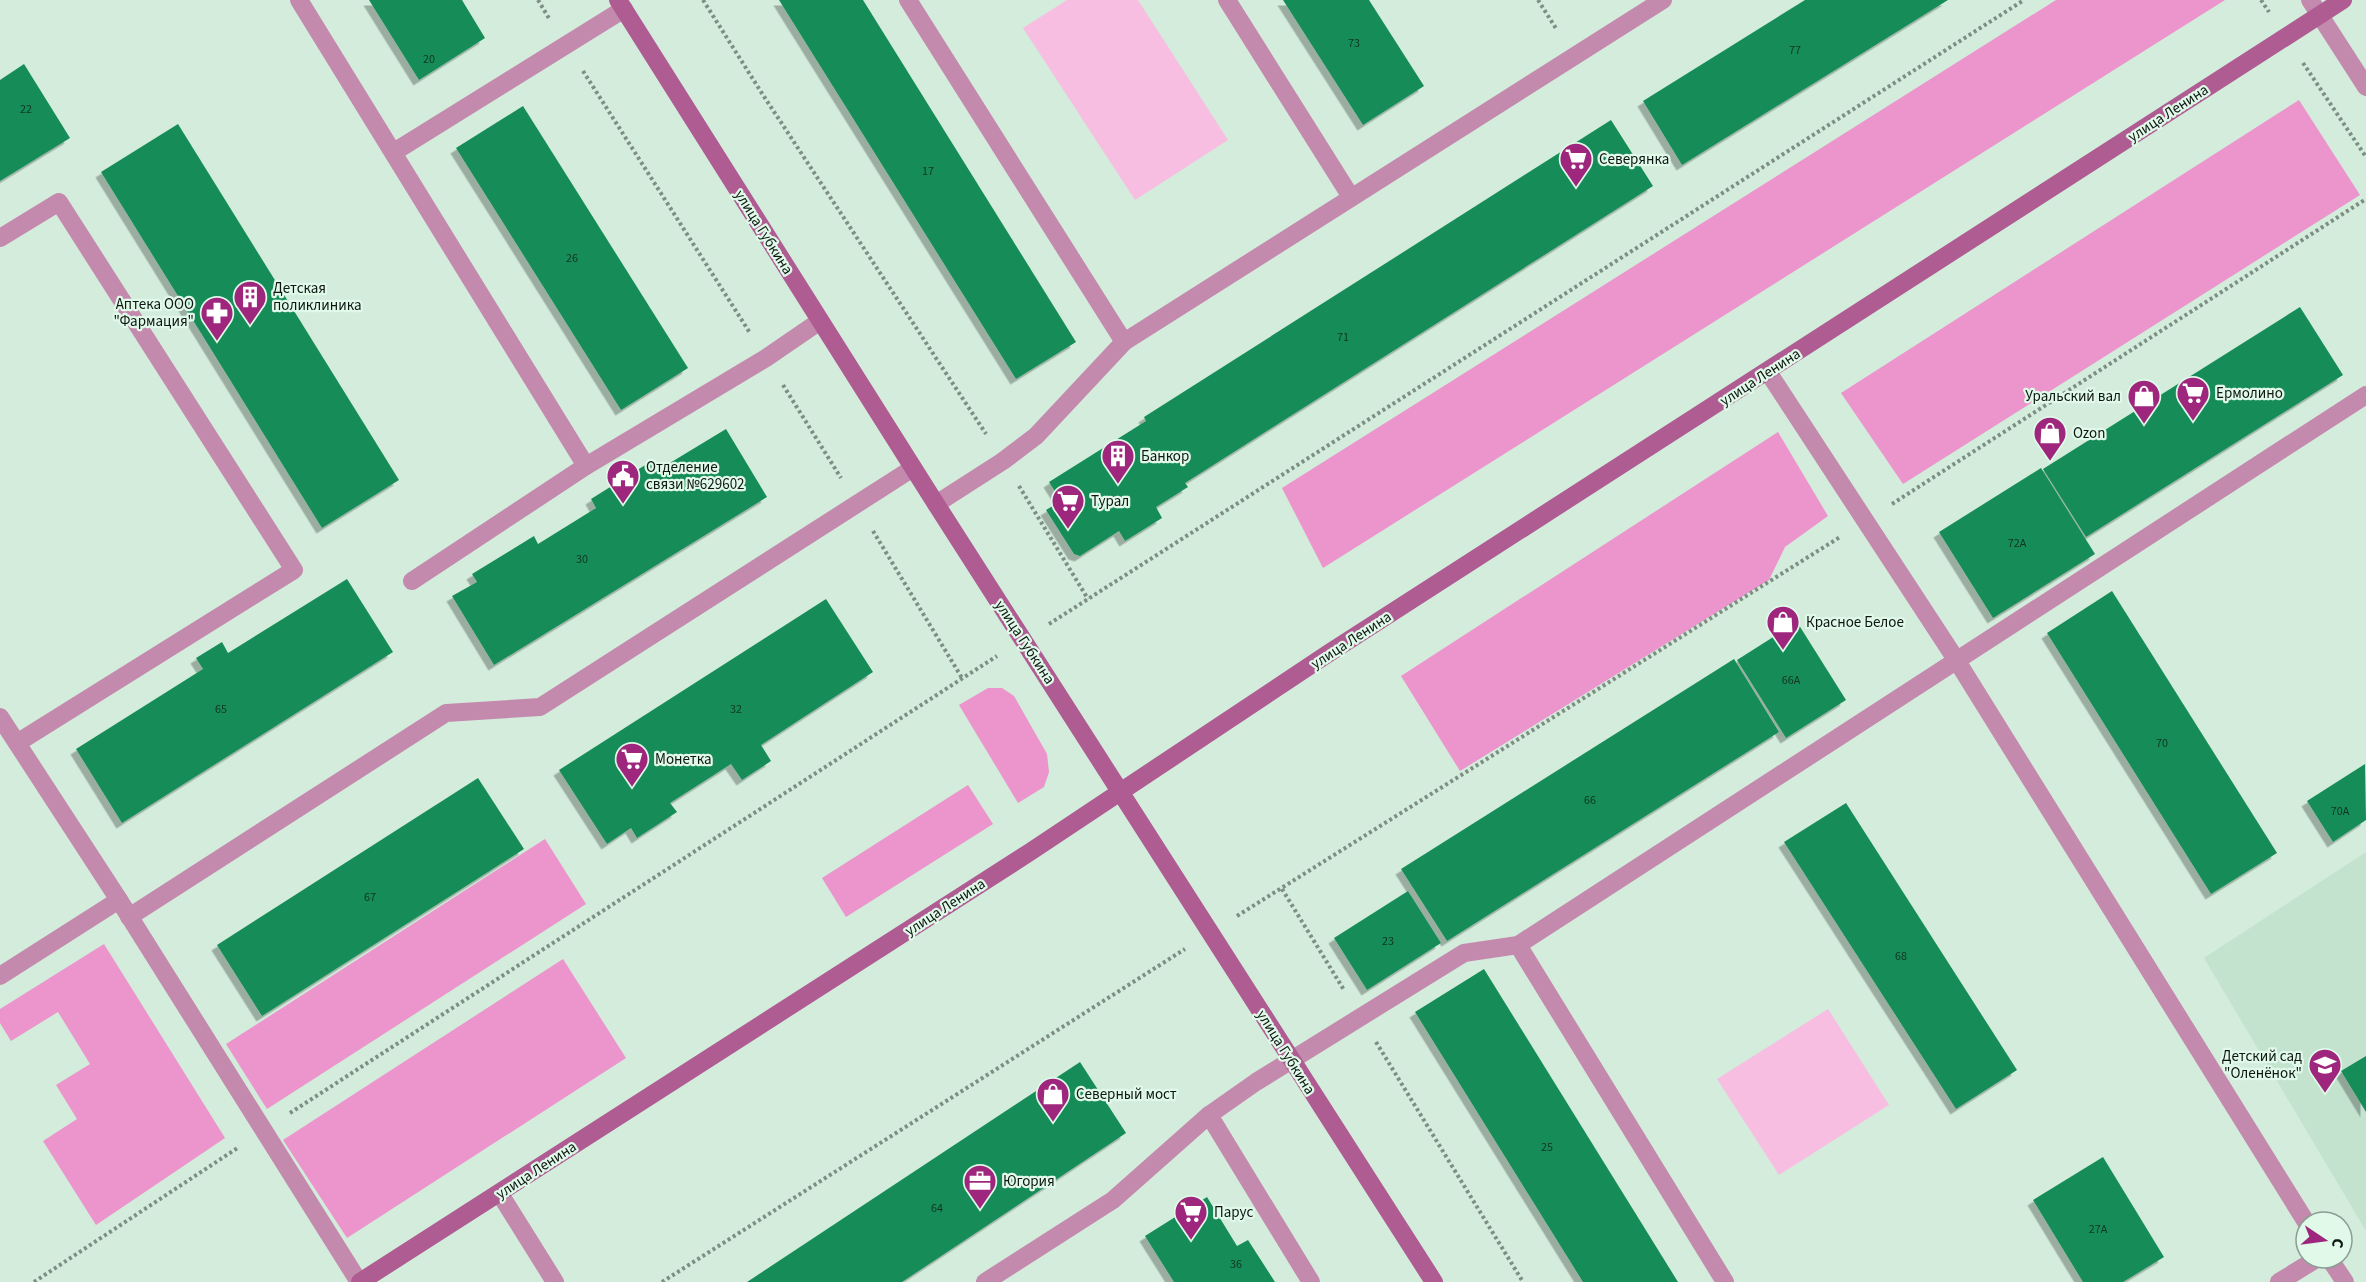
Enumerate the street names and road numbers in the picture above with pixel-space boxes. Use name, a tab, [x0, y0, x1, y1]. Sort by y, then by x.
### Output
street label: улица Ленина	[2124, 80, 2213, 147]
street label: улица Губкина	[729, 186, 798, 279]
street label: улица Ленина	[1716, 344, 1805, 411]
street label: улица Губкина	[990, 596, 1060, 688]
street label: улица Ленина	[1307, 607, 1396, 674]
street label: улица Ленина	[901, 874, 990, 941]
street label: улица Губкина	[1251, 1006, 1320, 1099]
street label: улица Ленина	[492, 1137, 581, 1204]

